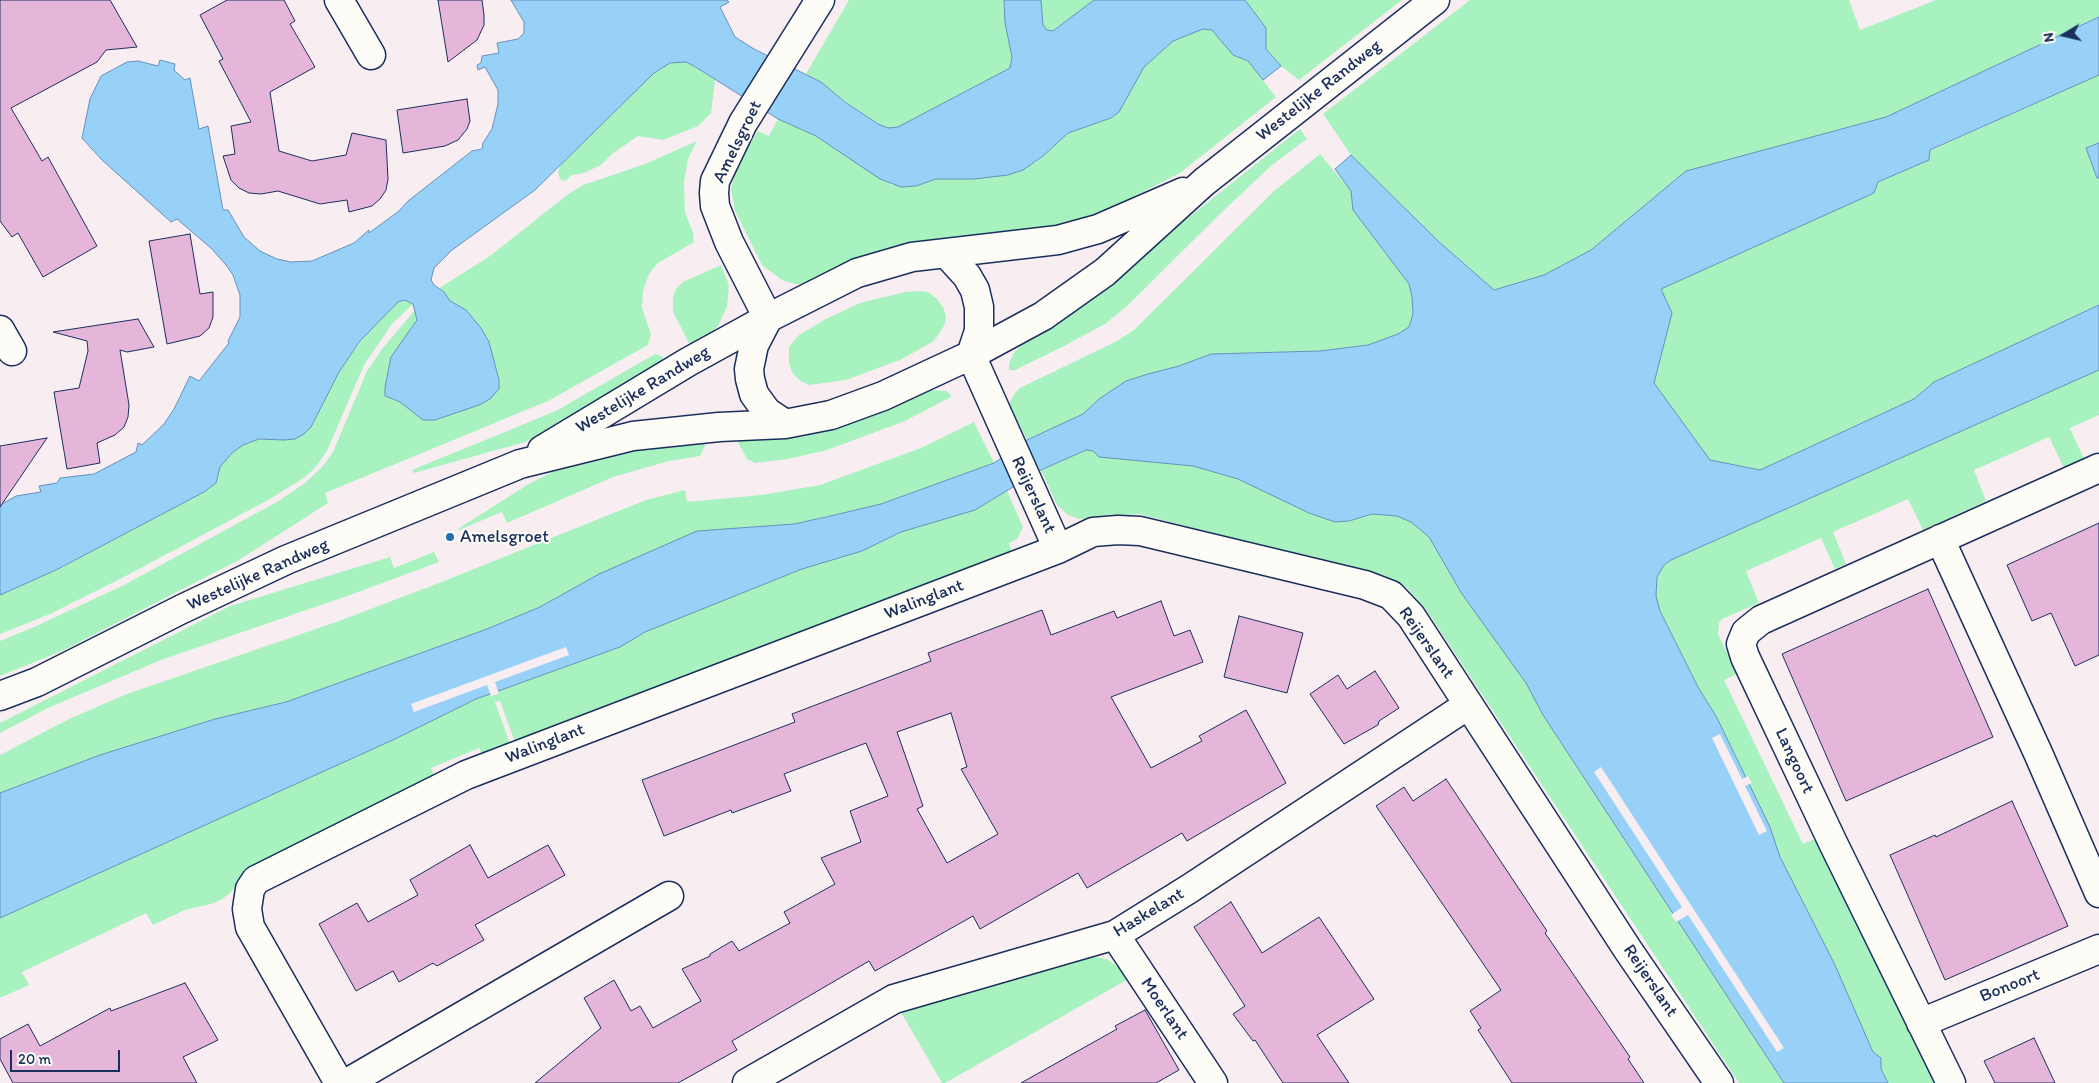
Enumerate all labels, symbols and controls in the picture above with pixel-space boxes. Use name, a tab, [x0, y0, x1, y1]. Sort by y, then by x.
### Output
north arrow	[2039, 10, 2089, 60]
text: N	[2040, 31, 2058, 43]
street label: Westelijke Randweg	[1252, 35, 1386, 147]
street label: Amelsgroet	[709, 97, 767, 187]
street label: Westelijke Randweg	[572, 341, 714, 439]
street label: Reijerslant	[1006, 453, 1060, 537]
place label: Amelsgroet	[460, 526, 549, 548]
marker: Amelsgroet	[444, 531, 456, 543]
street label: Westelijke Randweg	[184, 534, 332, 616]
street label: Walinglant	[881, 575, 967, 625]
street label: Reijerslant	[1393, 603, 1459, 683]
street label: Walinglant	[502, 719, 588, 769]
street label: Langoort	[1769, 725, 1819, 797]
street label: Haskelant	[1110, 883, 1188, 943]
street label: Reijerslant	[1618, 941, 1682, 1021]
street label: Bonoort	[1977, 964, 2043, 1008]
street label: Moerlant	[1135, 974, 1193, 1044]
scale bar	[12, 1040, 122, 1072]
text: 20 m	[18, 1050, 51, 1068]

